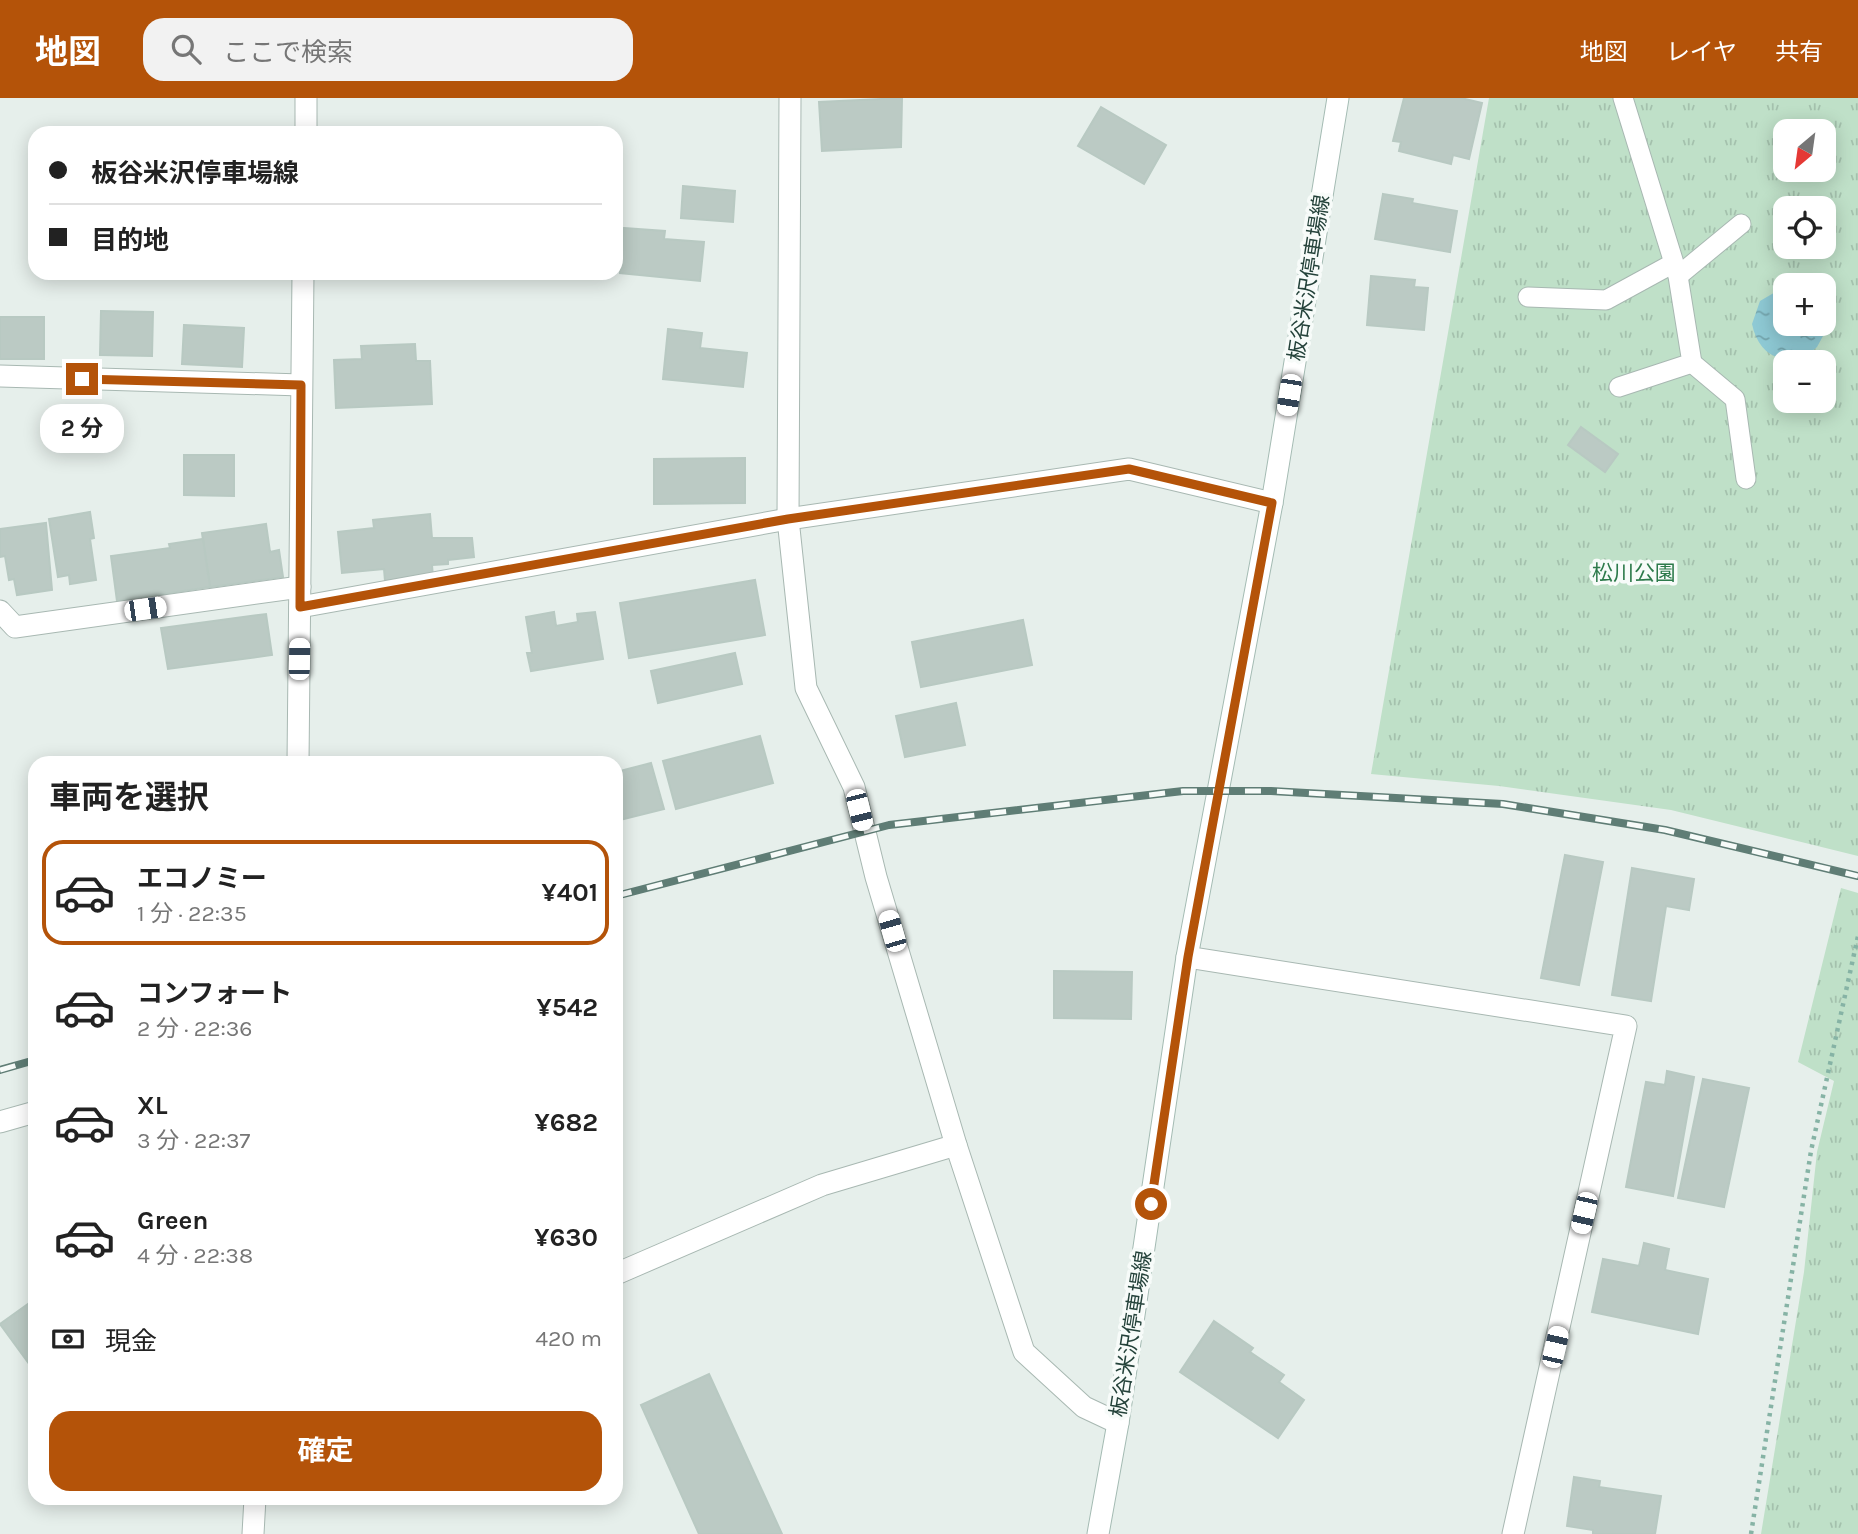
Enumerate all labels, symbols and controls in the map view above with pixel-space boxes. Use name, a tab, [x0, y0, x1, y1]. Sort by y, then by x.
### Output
search box	[143, 18, 633, 81]
icon: search	[167, 30, 205, 68]
text: 地図	[35, 33, 101, 71]
text: ここで検索	[223, 37, 353, 68]
text: 地図	[1580, 38, 1628, 66]
text: レイヤ	[1666, 38, 1737, 66]
text: 共有	[1775, 38, 1823, 66]
north arrow	[1773, 119, 1836, 182]
map controls	[1773, 119, 1836, 413]
text: 板谷米沢停車場線	[91, 158, 299, 189]
street label: 板谷米沢停車場線	[1284, 193, 1334, 363]
button: locate	[1773, 196, 1836, 259]
text: 目的地	[91, 225, 169, 256]
button: +	[1773, 273, 1836, 336]
button: −	[1773, 350, 1836, 413]
route end	[66, 363, 98, 395]
car	[1276, 373, 1303, 417]
callout: 2 分	[40, 404, 124, 452]
text: 2 分	[61, 415, 103, 442]
park label: 松川公園	[1592, 561, 1676, 585]
car	[123, 596, 168, 622]
car	[289, 638, 310, 680]
text: 車両を選択	[49, 779, 209, 816]
car	[844, 787, 875, 833]
icon: car	[53, 861, 116, 924]
text: エコノミー	[137, 863, 267, 894]
text: ¥401	[542, 877, 598, 908]
text: 1 分 · 22:35	[137, 900, 247, 927]
car	[877, 908, 908, 954]
icon: car	[53, 976, 116, 1039]
text: コンフォート	[137, 978, 292, 1009]
text: ¥542	[536, 992, 598, 1023]
text: 2 分 · 22:36	[137, 1015, 253, 1042]
text: XL	[137, 1090, 168, 1121]
icon: car	[53, 1091, 116, 1154]
text: ¥682	[534, 1107, 598, 1138]
text: 3 分 · 22:37	[137, 1127, 250, 1154]
route start	[1135, 1188, 1167, 1220]
car	[1570, 1190, 1599, 1236]
text: Green	[137, 1205, 209, 1236]
icon: car	[53, 1206, 116, 1269]
text: ¥630	[534, 1222, 598, 1253]
text: 4 分 · 22:38	[137, 1242, 253, 1269]
street label: 板谷米沢停車場線	[1106, 1249, 1156, 1419]
icon: cash	[49, 1320, 87, 1358]
car	[1541, 1324, 1570, 1370]
text: 420 m	[535, 1325, 602, 1352]
text: 現金	[105, 1326, 157, 1357]
button: 確定	[49, 1411, 602, 1491]

